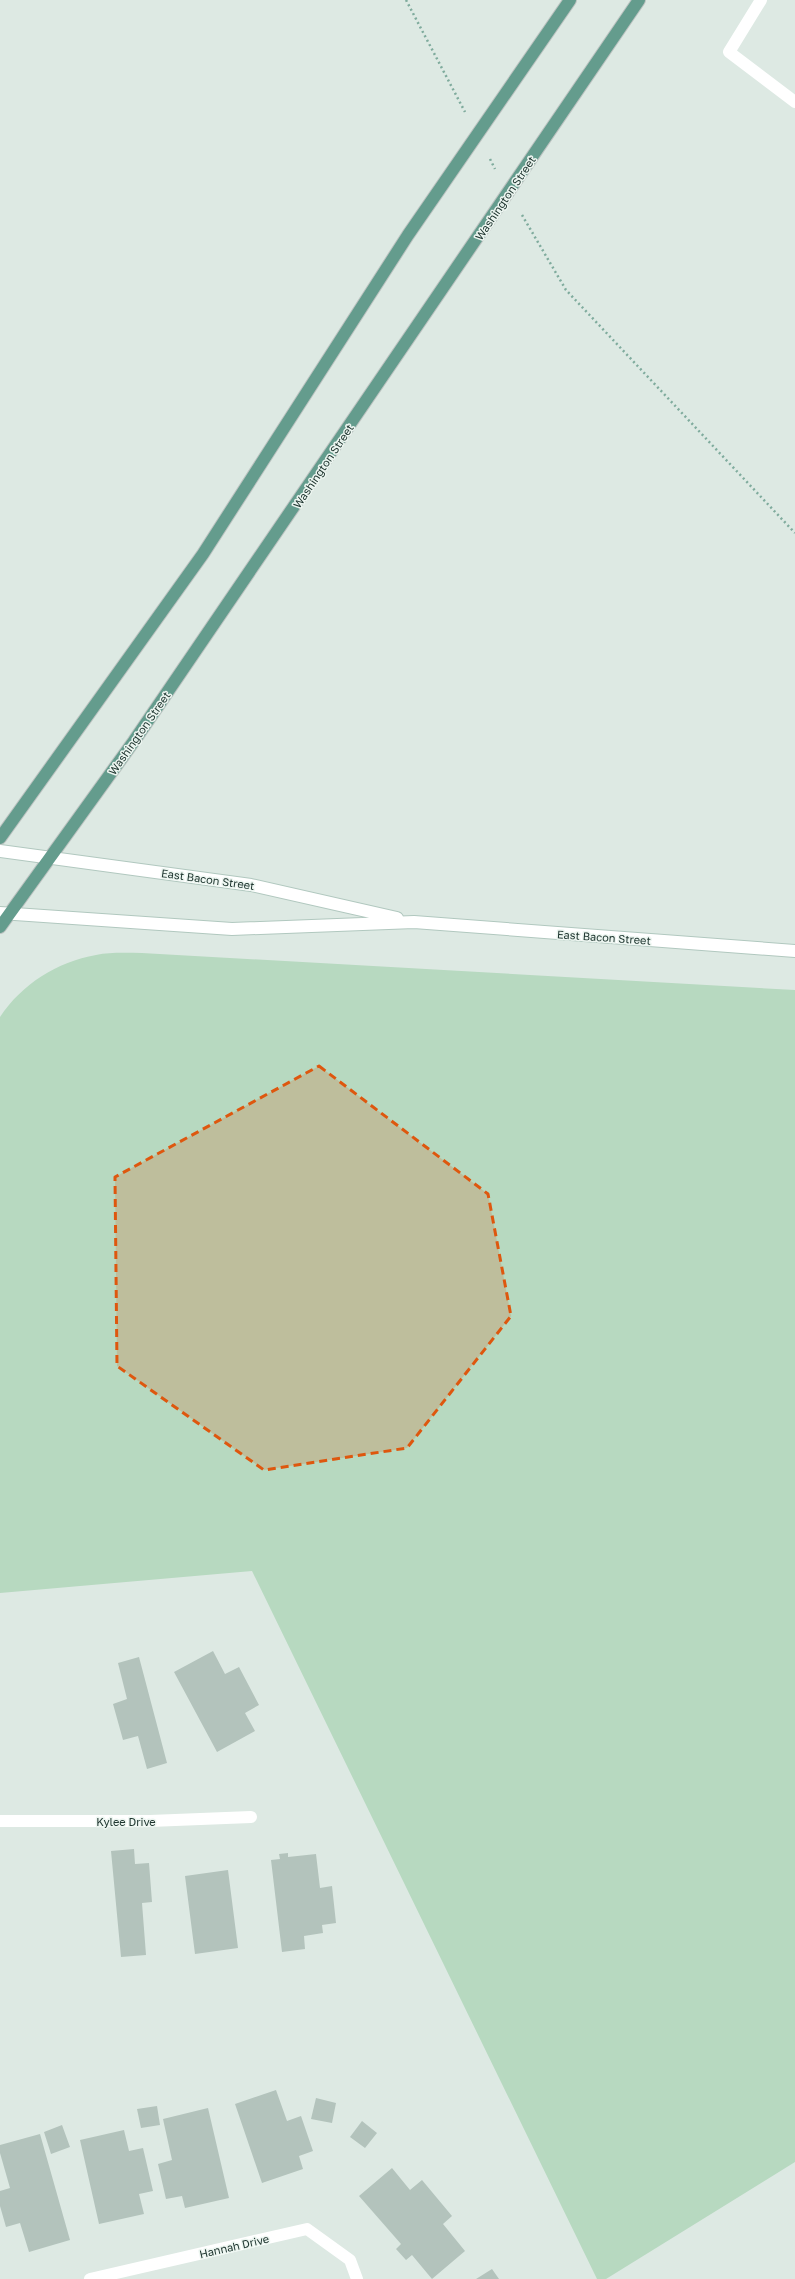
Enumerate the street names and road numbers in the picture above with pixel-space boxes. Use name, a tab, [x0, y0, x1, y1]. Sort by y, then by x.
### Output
street label: Washington Street	[472, 154, 538, 242]
street label: Washington Street	[290, 422, 356, 510]
street label: Washington Street	[105, 689, 173, 777]
street label: East Bacon Street	[161, 866, 255, 892]
street label: East Bacon Street	[557, 927, 651, 947]
street label: Kylee Drive	[96, 1815, 156, 1828]
street label: Hannah Drive	[198, 2232, 270, 2260]

